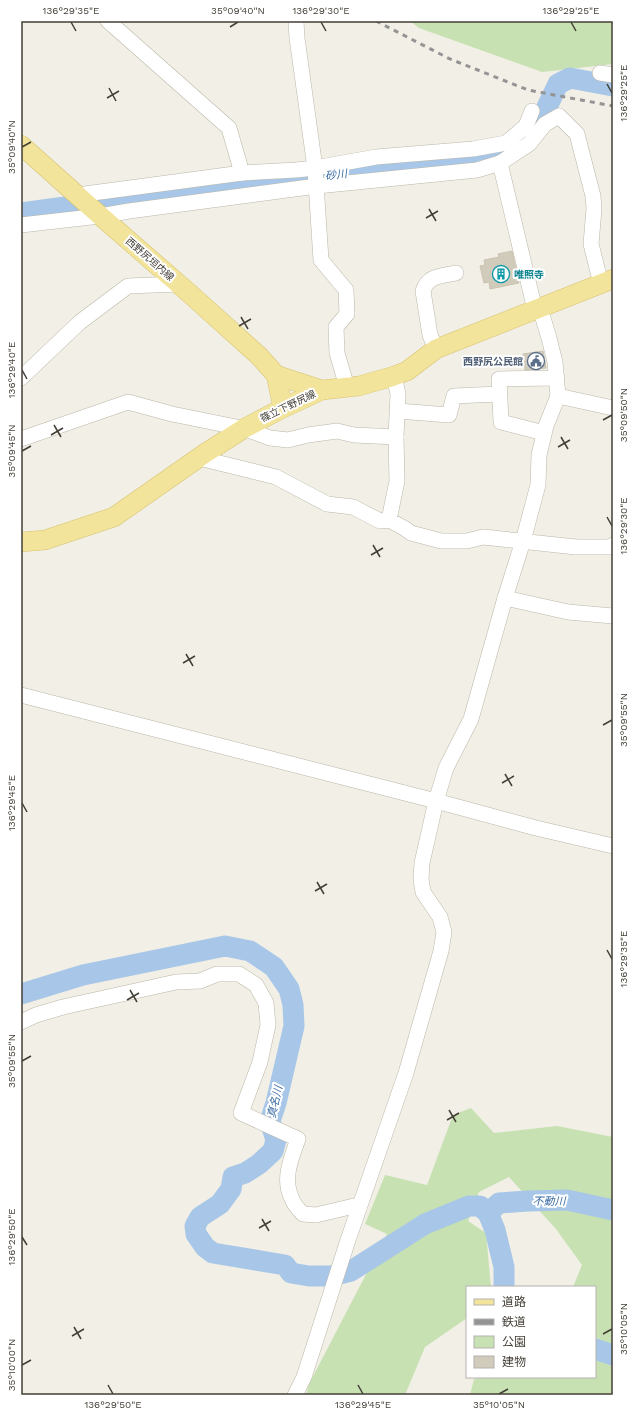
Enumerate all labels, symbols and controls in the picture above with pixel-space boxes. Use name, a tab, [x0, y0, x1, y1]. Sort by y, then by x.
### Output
text: 136°29'35"E	[43, 5, 99, 16]
text: 35°09'40"N	[211, 5, 265, 16]
text: 136°29'30"E	[292, 5, 350, 16]
text: 136°29'25"E	[543, 5, 599, 16]
text: 136°29'25"E	[618, 65, 629, 121]
text: 35°09'40"N	[6, 120, 17, 174]
water label: 砂川	[324, 167, 349, 183]
street label: 西野尻垣内線	[124, 235, 176, 283]
building icon: 唯照寺	[491, 264, 511, 284]
place label: 唯照寺	[514, 269, 544, 280]
text: 136°29'40"E	[6, 342, 17, 398]
public building icon: 西野尻公民館	[526, 351, 546, 371]
place label: 西野尻公民館	[463, 356, 523, 367]
street label: 篠立下野尻線	[259, 388, 317, 424]
text: 35°09'50"N	[618, 388, 629, 442]
text: 35°09'45"N	[6, 424, 17, 478]
text: 136°29'30"E	[618, 497, 629, 555]
text: 35°09'55"N	[618, 693, 629, 747]
text: 136°29'45"E	[6, 775, 17, 831]
text: 136°29'35"E	[618, 931, 629, 987]
text: 35°09'55"N	[6, 1034, 17, 1088]
water label: 真名川	[265, 1083, 285, 1120]
water label: 不動川	[533, 1195, 566, 1208]
text: 136°29'50"E	[6, 1208, 17, 1266]
legend	[466, 1286, 596, 1378]
text: 道路	[502, 1295, 526, 1309]
text: 35°10'05"N	[618, 1303, 629, 1355]
text: 鉄道	[502, 1315, 526, 1329]
text: 公園	[502, 1335, 526, 1349]
text: 35°10'00"N	[6, 1339, 17, 1391]
text: 建物	[502, 1355, 526, 1369]
text: 136°29'50"E	[84, 1399, 142, 1410]
text: 136°29'45"E	[335, 1399, 391, 1410]
text: 35°10'05"N	[473, 1399, 525, 1410]

